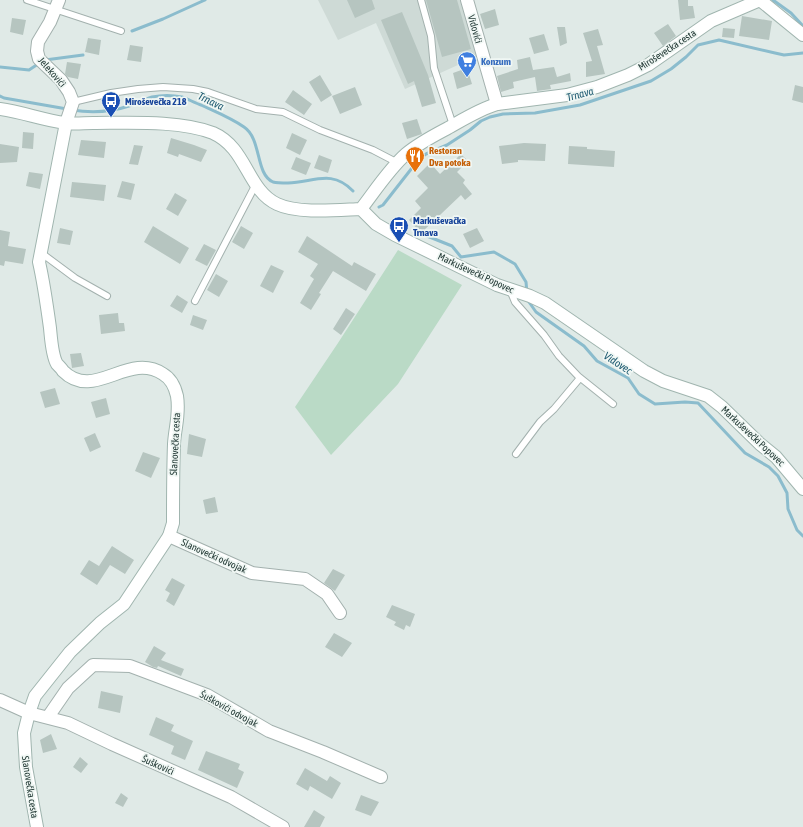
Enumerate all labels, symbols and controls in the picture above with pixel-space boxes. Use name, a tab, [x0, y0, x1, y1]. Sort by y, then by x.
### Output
street label: Vidovići	[466, 14, 484, 44]
street label: Miroševečka cesta	[636, 27, 698, 73]
supermarket icon: Konzum	[456, 50, 478, 78]
street label: Jelekovići	[36, 55, 68, 89]
place label: Konzum	[481, 56, 511, 67]
water label: Trnava	[565, 85, 595, 103]
bus stop icon: Miroševečka 218	[100, 90, 122, 118]
water label: Trnava	[196, 90, 226, 112]
place label: Miroševečka 218	[125, 96, 187, 107]
restaurant icon: Restoran Dva potoka	[404, 145, 426, 173]
place label: Restoran Dva potoka	[429, 145, 471, 168]
bus stop icon: Markuševačka Trnava	[388, 215, 410, 243]
place label: Markuševačka Trnava	[413, 215, 466, 238]
street label: Markuševečki Popovec	[436, 251, 516, 296]
water label: Vidovec	[602, 349, 635, 377]
street label: Markuševečki Popovec	[719, 404, 787, 468]
street label: Slanovečka cesta	[168, 412, 182, 476]
street label: Slanovečki odvojak	[180, 537, 249, 576]
street label: Šuškovići odvojak	[198, 689, 260, 730]
street label: Šuškovići	[140, 753, 176, 777]
street label: Slanovečka cesta	[20, 755, 40, 819]

